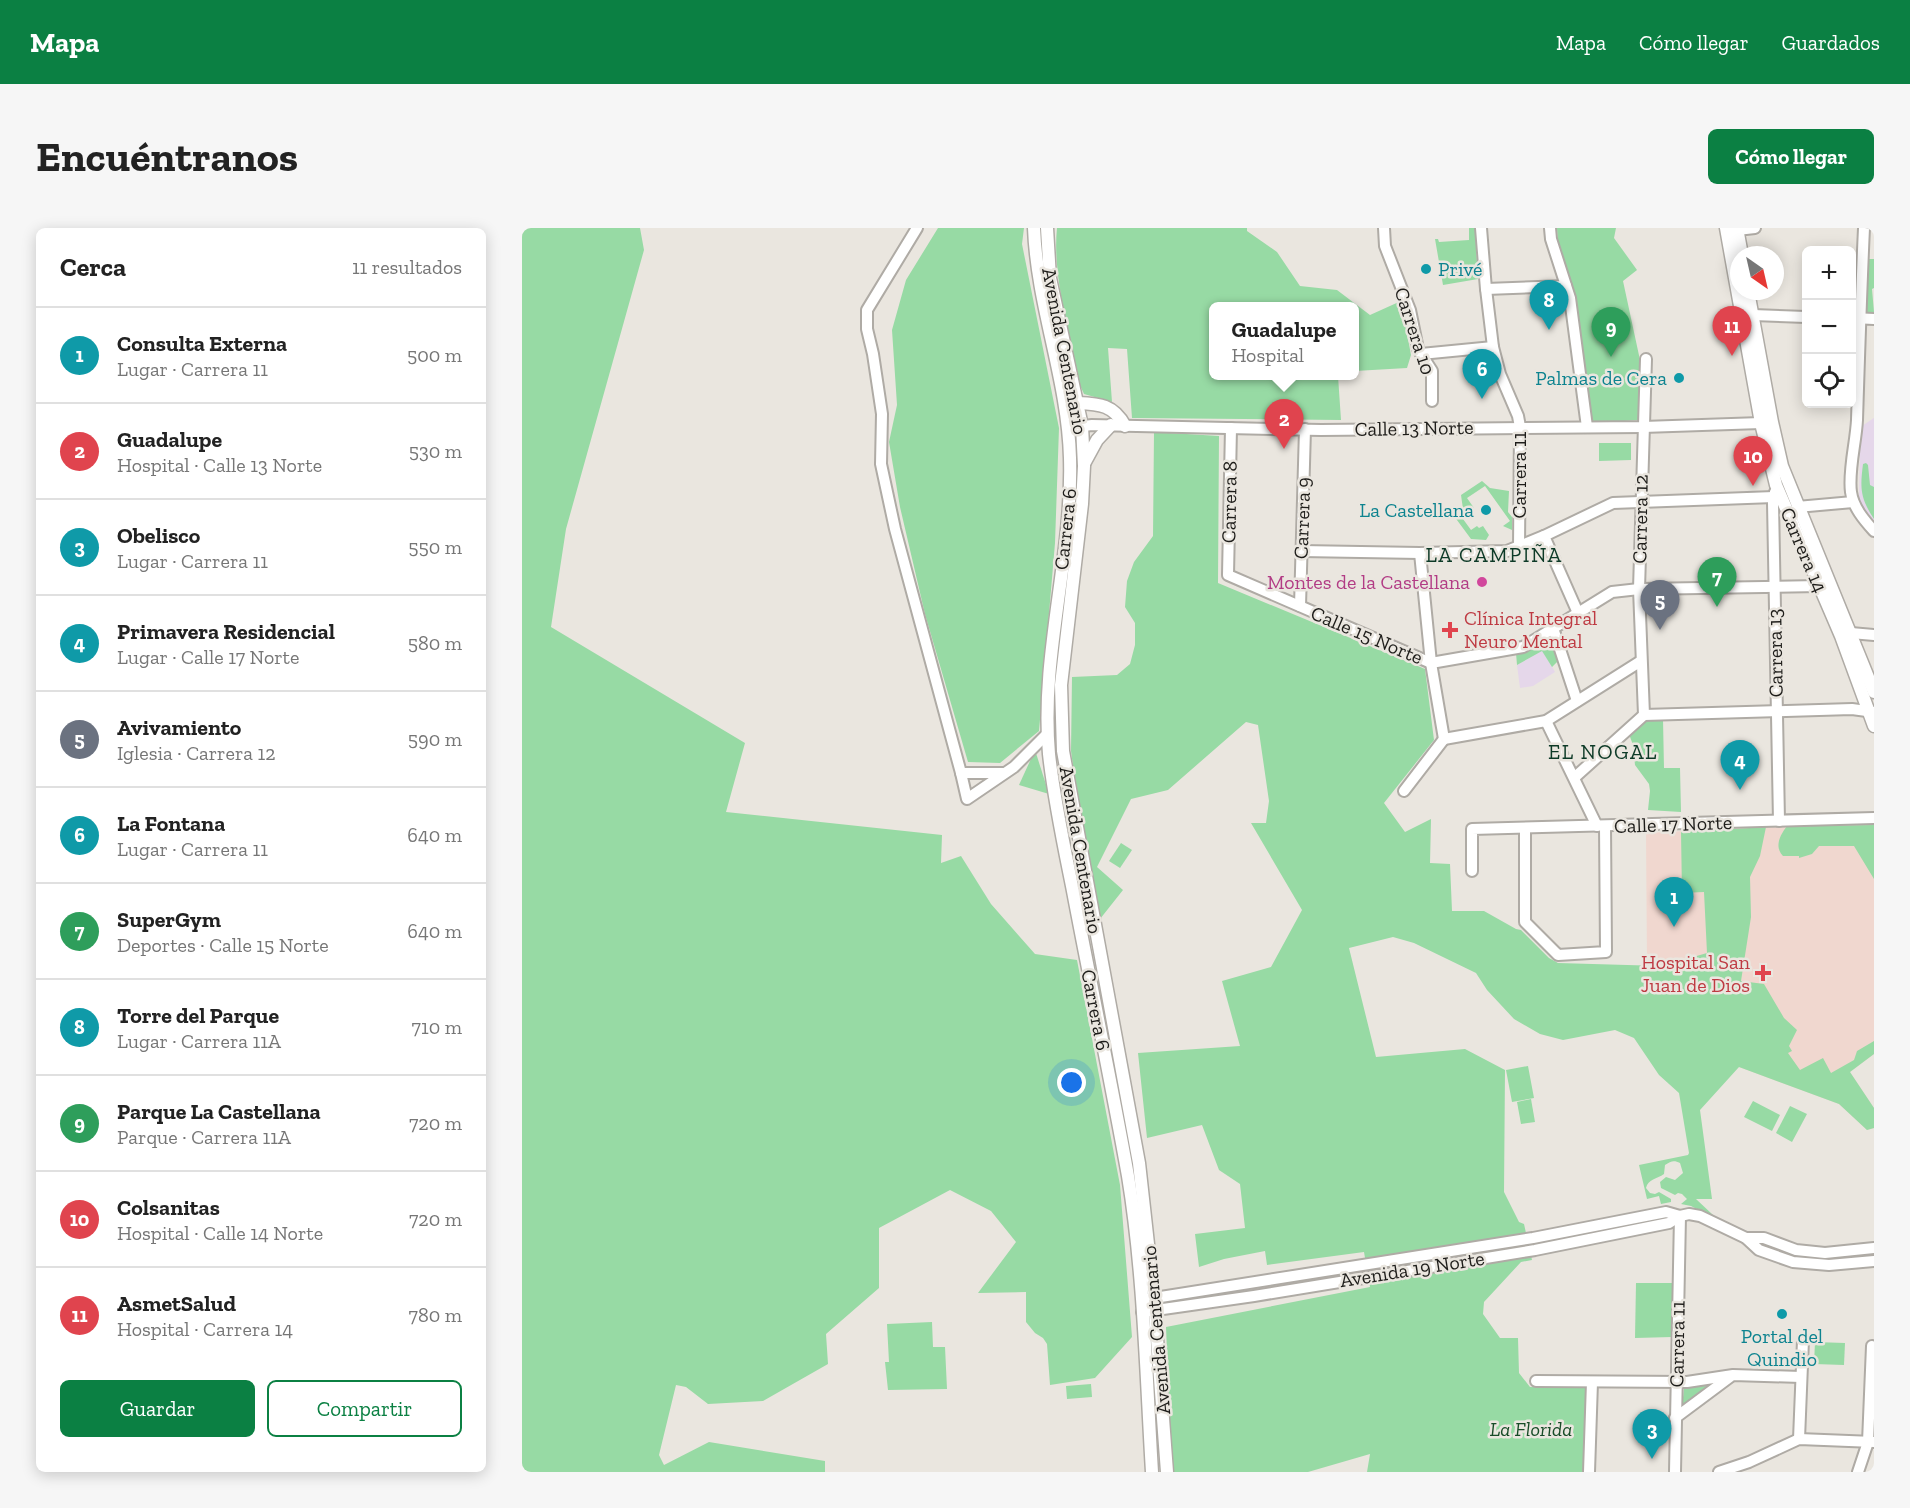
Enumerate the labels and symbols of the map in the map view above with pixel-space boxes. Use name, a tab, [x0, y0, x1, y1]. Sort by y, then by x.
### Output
north arrow	[1730, 246, 1784, 300]
place label: Privé	[1438, 257, 1482, 281]
marker: Privé	[1419, 262, 1433, 276]
street label: Avenida Centenario	[1037, 266, 1093, 436]
pin: 8	[1530, 280, 1568, 330]
street label: Carrera 10	[1390, 284, 1440, 378]
pin: 11	[1712, 306, 1752, 356]
pin: 9	[1592, 308, 1630, 357]
pin: 6	[1462, 350, 1502, 399]
place label: Palmas de Cera	[1535, 366, 1667, 390]
marker: Palmas de Cera	[1672, 371, 1686, 385]
pin: 2	[1264, 400, 1304, 449]
street label: Calle 13 Norte	[1354, 415, 1474, 441]
street label: Carrera 11	[1507, 431, 1531, 518]
pin: 10	[1734, 436, 1772, 486]
street label: Carrera 8	[1216, 461, 1242, 543]
street label: Carrera 12	[1627, 474, 1653, 564]
street label: Carrera 9	[1289, 477, 1315, 559]
street label: Carrera 6	[1049, 487, 1081, 571]
place label: La Castellana	[1359, 498, 1474, 522]
marker: La Castellana	[1479, 503, 1493, 517]
street label: Carrera 14	[1775, 504, 1833, 596]
district label: LA CAMPIÑA	[1425, 542, 1563, 567]
pin: 7	[1698, 558, 1736, 607]
place label: Montes de la Castellana	[1267, 570, 1470, 594]
marker: Montes de la Castellana	[1475, 575, 1489, 589]
pin: 5	[1640, 580, 1680, 630]
street label: Calle 15 Norte	[1307, 601, 1427, 669]
place label: Clínica Integral Neuro Mental	[1464, 606, 1597, 653]
street label: Carrera 13	[1762, 608, 1788, 698]
marker: Clínica Integral Neuro Mental	[1441, 621, 1459, 639]
district label: EL NOGAL	[1548, 739, 1658, 764]
pin: 4	[1720, 740, 1760, 790]
street label: Avenida Centenario	[1054, 764, 1108, 936]
street label: Calle 17 Norte	[1613, 810, 1733, 838]
pin: 1	[1654, 878, 1694, 927]
place label: Hospital San Juan de Dios	[1641, 950, 1751, 997]
marker: Hospital San Juan de Dios	[1754, 964, 1772, 982]
street label: Carrera 6	[1076, 967, 1116, 1053]
your location	[1057, 1068, 1086, 1097]
street label: Avenida Centenario	[1137, 1245, 1175, 1415]
street label: Avenida 19 Norte	[1338, 1246, 1486, 1292]
street label: Carrera 11	[1664, 1300, 1690, 1388]
marker: Portal del Quindio	[1775, 1307, 1789, 1321]
place label: Portal del Quindio	[1741, 1324, 1823, 1371]
pin: 3	[1632, 1410, 1672, 1459]
park label: La Florida	[1490, 1417, 1572, 1441]

